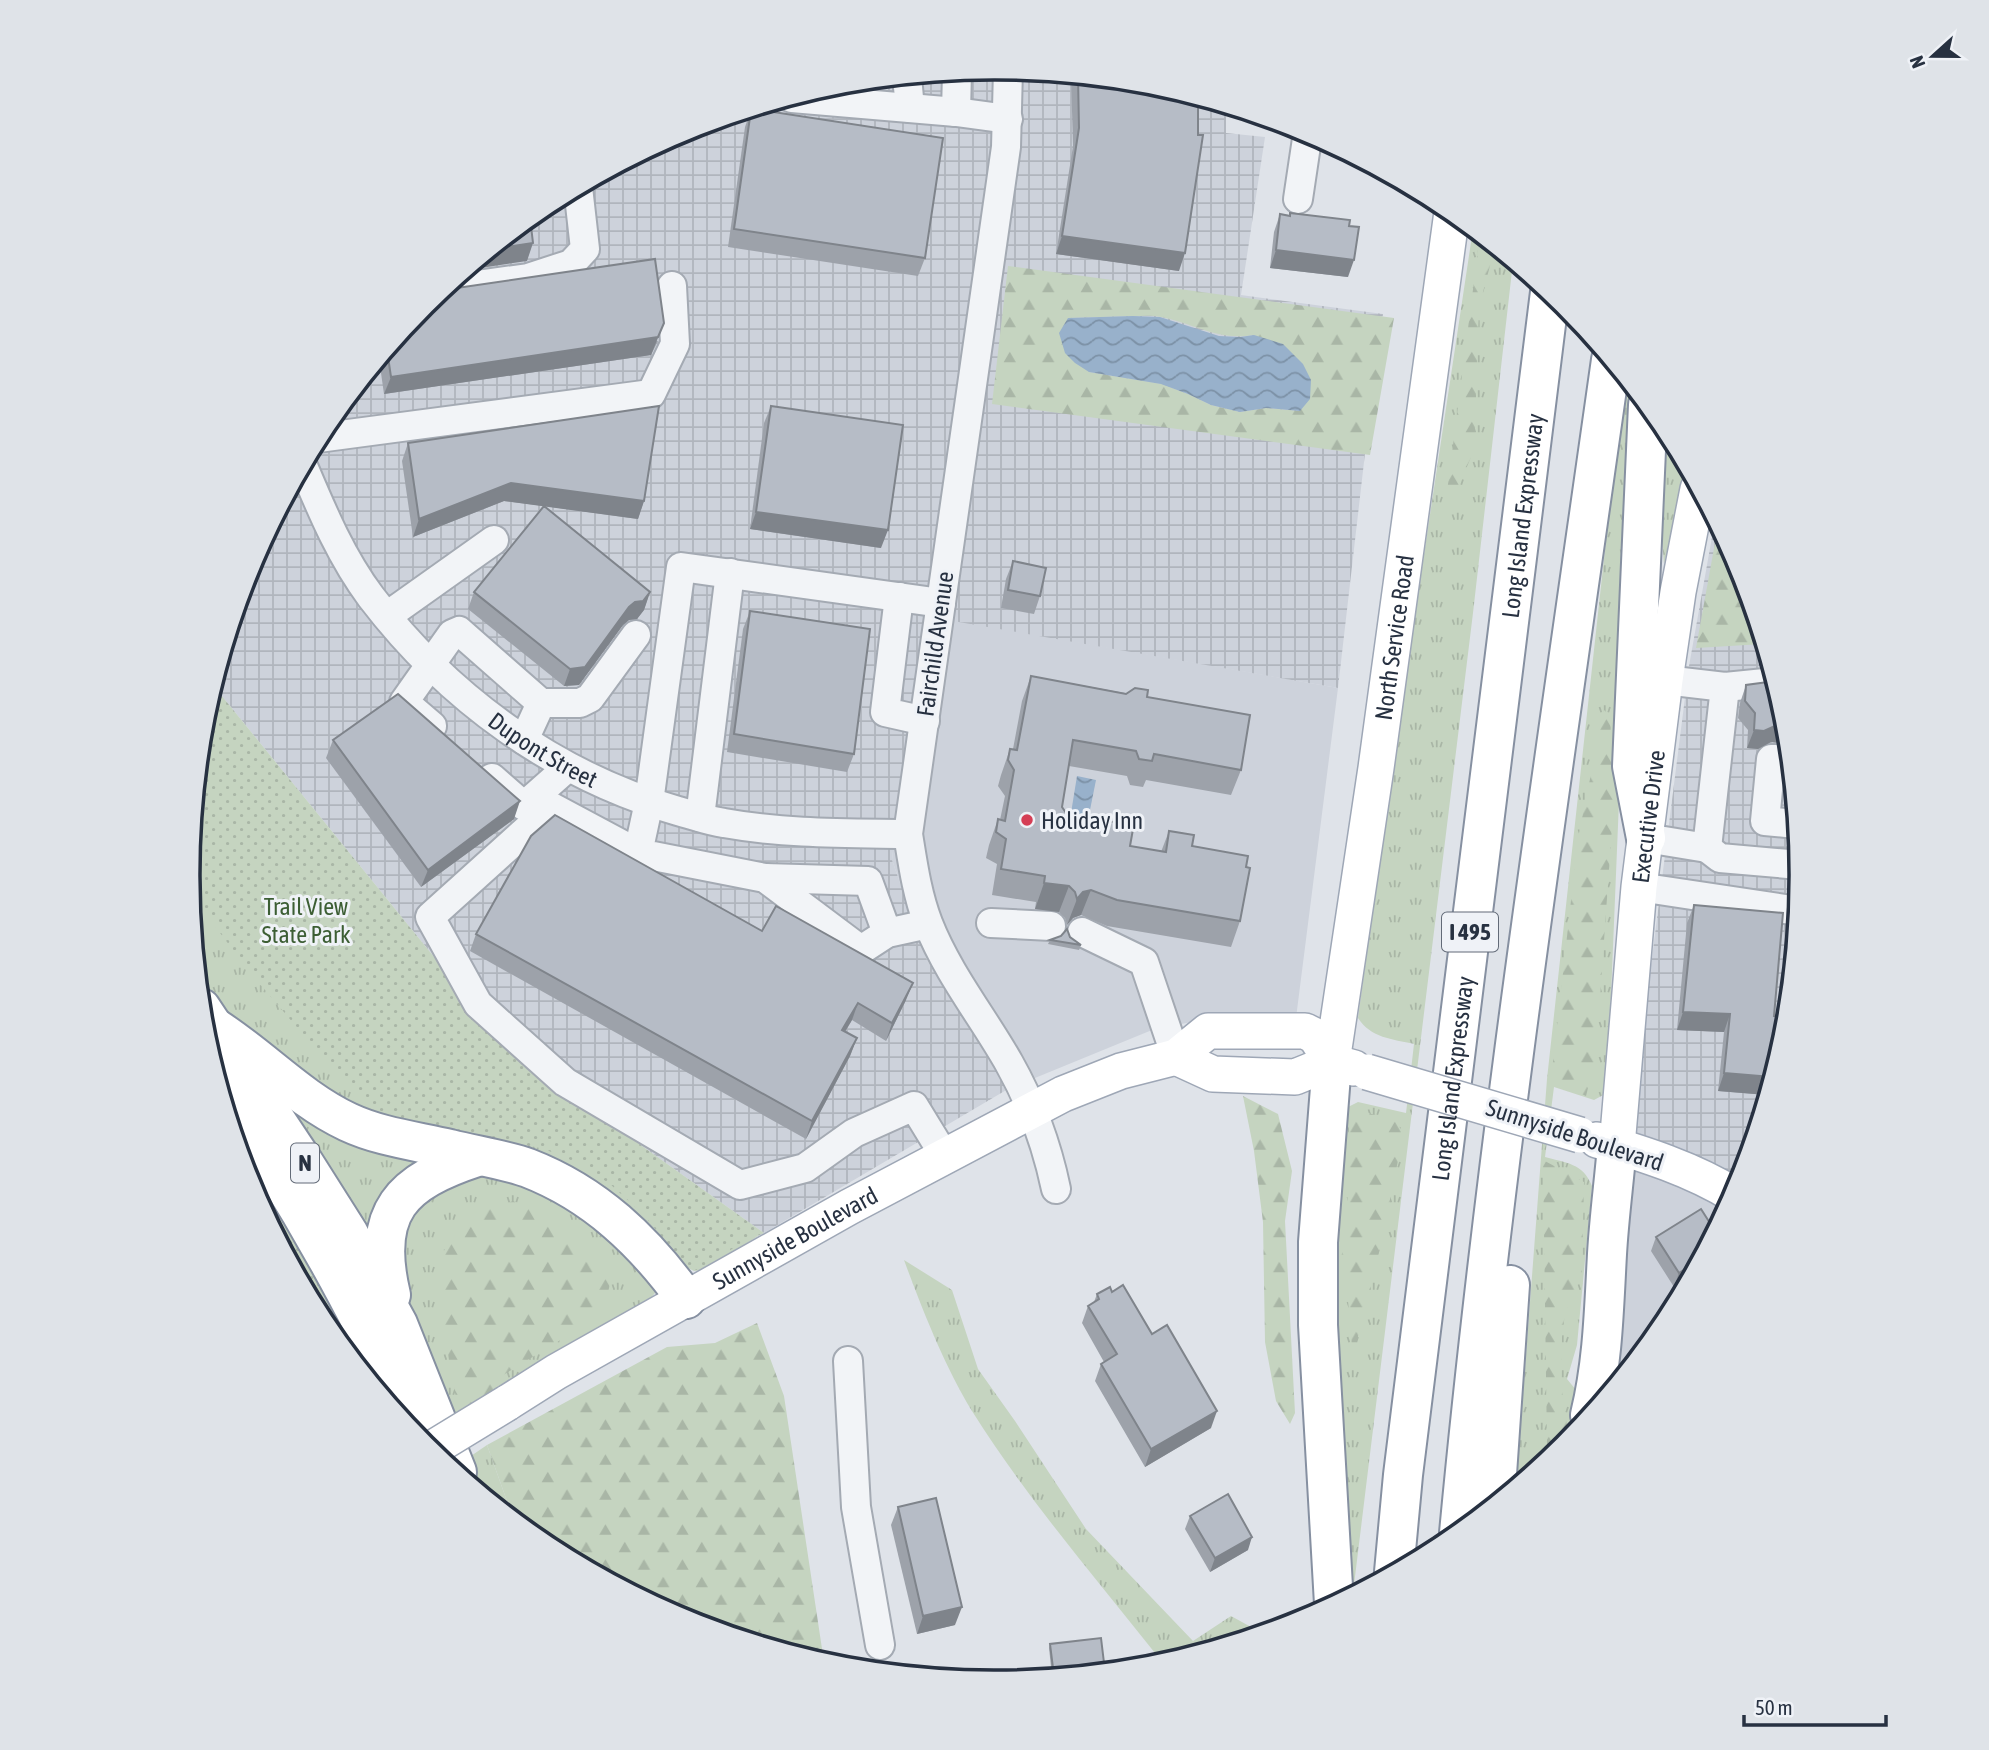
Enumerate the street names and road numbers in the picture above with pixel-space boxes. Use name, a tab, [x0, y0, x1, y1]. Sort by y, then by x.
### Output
street label: Long Island Expressway	[1496, 412, 1548, 620]
street label: North Service Road	[1369, 553, 1418, 722]
street label: Fairchild Avenue	[911, 570, 959, 718]
street label: Dupont Street	[484, 707, 602, 793]
street label: Executive Drive	[1626, 748, 1670, 885]
road number: I 495	[1442, 912, 1498, 951]
street label: Long Island Expressway	[1426, 975, 1478, 1182]
street label: Sunnyside Boulevard	[1483, 1094, 1667, 1176]
road number: N	[291, 1144, 319, 1182]
street label: Sunnyside Boulevard	[708, 1181, 882, 1295]

